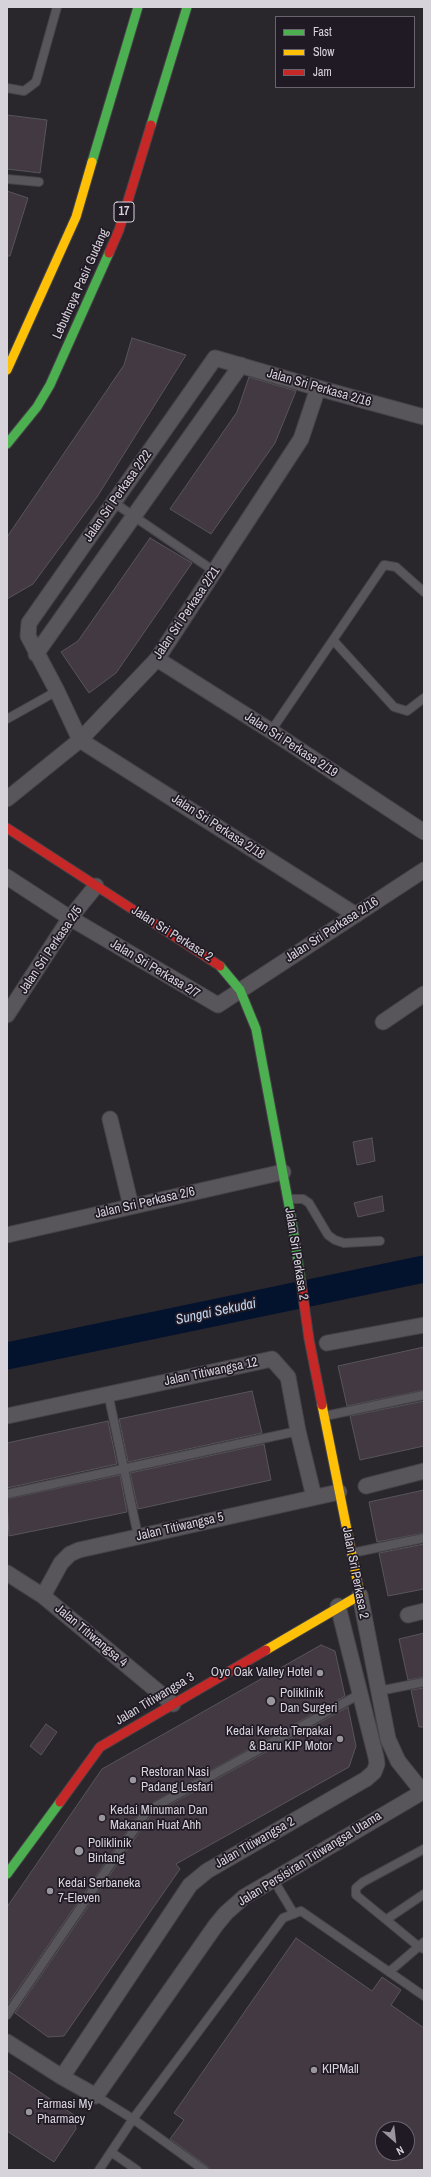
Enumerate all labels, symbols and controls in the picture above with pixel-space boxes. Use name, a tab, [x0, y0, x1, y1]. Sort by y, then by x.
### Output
legend	[275, 16, 415, 88]
text: Fast	[313, 24, 332, 40]
text: Slow	[313, 44, 334, 60]
text: Jam	[313, 64, 332, 80]
road number: 17	[114, 202, 134, 222]
street label: Lebuhraya Pasir Gudang	[50, 226, 112, 342]
street label: Jalan Sri Perkasa 2/16	[265, 366, 373, 410]
street label: Jalan Sri Perkasa 2/22	[81, 447, 155, 545]
street label: Jalan Sri Perkasa 2/21	[150, 564, 224, 662]
street label: Jalan Sri Perkasa 2/19	[242, 709, 340, 781]
street label: Jalan Sri Perkasa 2/18	[169, 791, 267, 863]
street label: Jalan Sri Perkasa 2/16	[283, 894, 381, 966]
street label: Jalan Sri Perkasa 2/5	[16, 903, 86, 997]
street label: Jalan Sri Perkasa 2	[128, 903, 216, 965]
street label: Jalan Sri Perkasa 2/7	[107, 936, 203, 1002]
street label: Jalan Sri Perkasa 2/6	[94, 1184, 196, 1222]
street label: Jalan Sri Perkasa 2	[281, 1207, 311, 1301]
water label: Sungai Sekudai	[174, 1295, 258, 1329]
street label: Jalan Titiwangsa 12	[163, 1354, 259, 1390]
street label: Jalan Titiwangsa 5	[135, 1509, 225, 1545]
street label: Jalan Sri Perkasa 2	[338, 1526, 372, 1620]
street label: Jalan Titiwangsa 4	[52, 1601, 130, 1671]
place label: Oyo Oak Valley Hotel	[211, 1665, 312, 1681]
marker: Oyo Oak Valley Hotel	[315, 1668, 325, 1678]
street label: Jalan Titiwangsa 3	[113, 1669, 197, 1729]
place label: Poliklinik Dan Surgeri	[280, 1686, 337, 1717]
marker: Poliklinik Dan Surgeri	[265, 1695, 277, 1707]
place label: Kedai Kereta Terpakai & Baru KIP Motor	[226, 1724, 332, 1755]
marker: Kedai Kereta Terpakai & Baru KIP Motor	[335, 1734, 345, 1744]
place label: Restoran Nasi Padang Lesfari	[141, 1765, 213, 1796]
marker: Restoran Nasi Padang Lesfari	[128, 1775, 138, 1785]
place label: Kedai Minuman Dan Makanan Huat Ahh	[110, 1803, 208, 1834]
street label: Jalan Persisiran Titiwangsa Utama	[235, 1808, 385, 1910]
marker: Kedai Minuman Dan Makanan Huat Ahh	[97, 1813, 107, 1823]
street label: Jalan Titiwangsa 2	[212, 1814, 298, 1872]
place label: Poliklinik Bintang	[88, 1836, 131, 1867]
marker: Poliklinik Bintang	[73, 1845, 85, 1857]
place label: Kedai Serbaneka 7-Eleven	[58, 1876, 140, 1907]
marker: Kedai Serbaneka 7-Eleven	[45, 1886, 55, 1896]
place label: KIPMall	[322, 2062, 359, 2078]
marker: KIPMall	[309, 2065, 319, 2075]
place label: Farmasi My Pharmacy	[37, 2097, 93, 2128]
marker: Farmasi My Pharmacy	[24, 2107, 34, 2117]
north arrow	[375, 2121, 415, 2161]
text: N	[394, 2143, 406, 2158]

